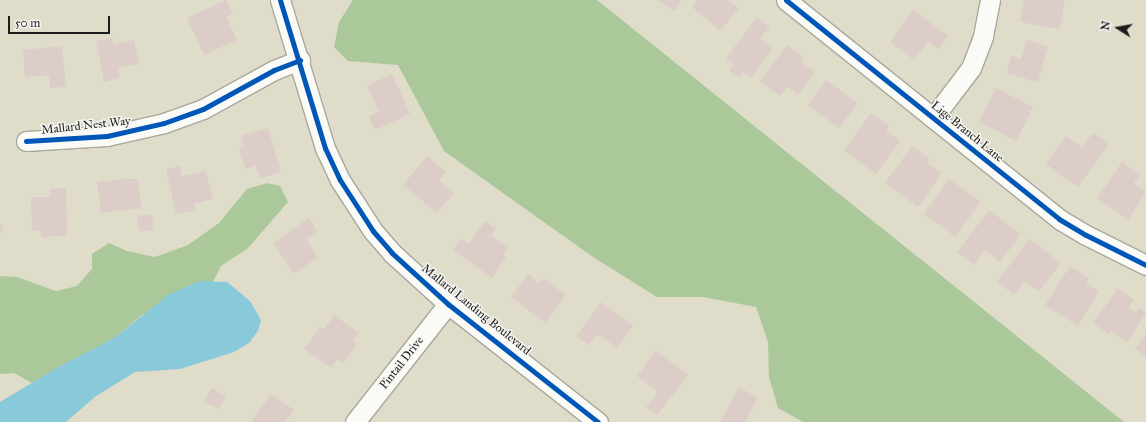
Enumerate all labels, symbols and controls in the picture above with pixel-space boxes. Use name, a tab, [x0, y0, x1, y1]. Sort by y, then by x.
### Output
scale bar	[10, 8, 112, 34]
north arrow	[1098, 8, 1138, 48]
text: 50 m	[15, 16, 40, 30]
text: N	[1098, 20, 1113, 31]
street label: Lige Branch Lane	[928, 98, 1006, 166]
street label: Mallard Nest Way	[41, 114, 131, 138]
street label: Mallard Landing Boulevard	[418, 261, 534, 359]
street label: Pintail Drive	[377, 334, 427, 392]

